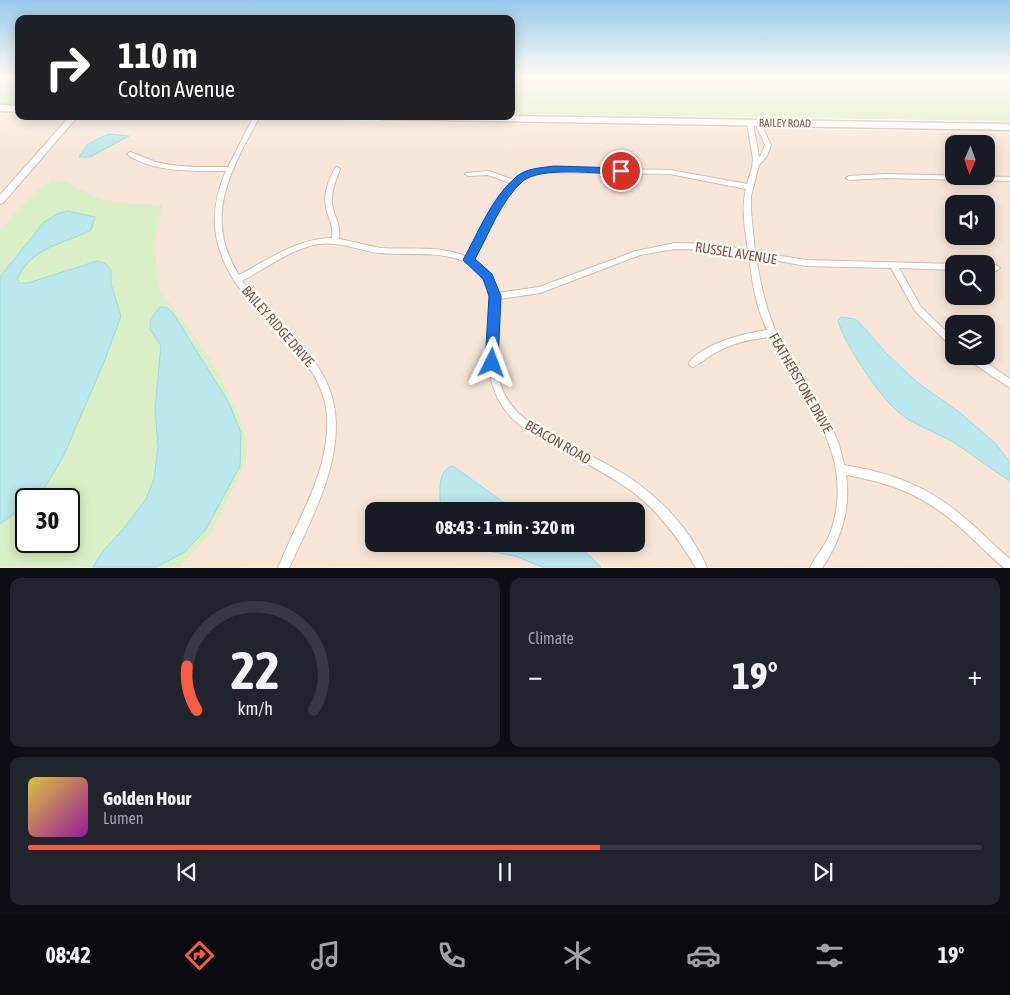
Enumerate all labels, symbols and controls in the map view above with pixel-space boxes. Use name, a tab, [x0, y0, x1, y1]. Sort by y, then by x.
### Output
icon: right	[35, 35, 100, 100]
text: 110 m	[118, 35, 197, 75]
text: Colton Avenue	[118, 76, 235, 102]
street label: BAILEY ROAD	[759, 117, 811, 129]
north arrow	[945, 135, 995, 185]
map controls	[945, 135, 995, 365]
pin	[600, 150, 642, 192]
icon: arrive	[607, 157, 635, 185]
button: sound	[945, 195, 995, 245]
street label: RUSSEL AVENUE	[694, 239, 778, 267]
button: search	[945, 255, 995, 305]
street label: BAILEY RIDGE DRIVE	[239, 282, 317, 370]
button: layers	[945, 315, 995, 365]
street label: FEATHERSTONE DRIVE	[766, 330, 836, 436]
position arrow	[465, 336, 517, 388]
street label: BEACON ROAD	[522, 417, 594, 467]
speed limit sign: 30	[15, 488, 80, 553]
text: 08:43 · 1 min · 320 m	[435, 516, 575, 538]
text: Climate	[528, 629, 574, 647]
text: 22	[231, 640, 279, 700]
text: 19°	[732, 654, 778, 697]
text: −	[528, 659, 543, 691]
text: +	[967, 659, 982, 691]
text: km/h	[237, 698, 273, 719]
text: Golden Hour	[103, 787, 191, 809]
text: Lumen	[103, 809, 143, 827]
icon: previous	[173, 858, 201, 886]
icon: pause	[491, 858, 519, 886]
icon: next	[809, 858, 837, 886]
icon: directions	[182, 938, 217, 973]
icon: music	[308, 938, 343, 973]
icon: phone	[434, 938, 469, 973]
icon: climate	[560, 938, 595, 973]
icon: car	[686, 938, 721, 973]
icon: filters	[812, 938, 847, 973]
text: 08:42	[45, 942, 91, 968]
text: 19°	[938, 942, 964, 968]

